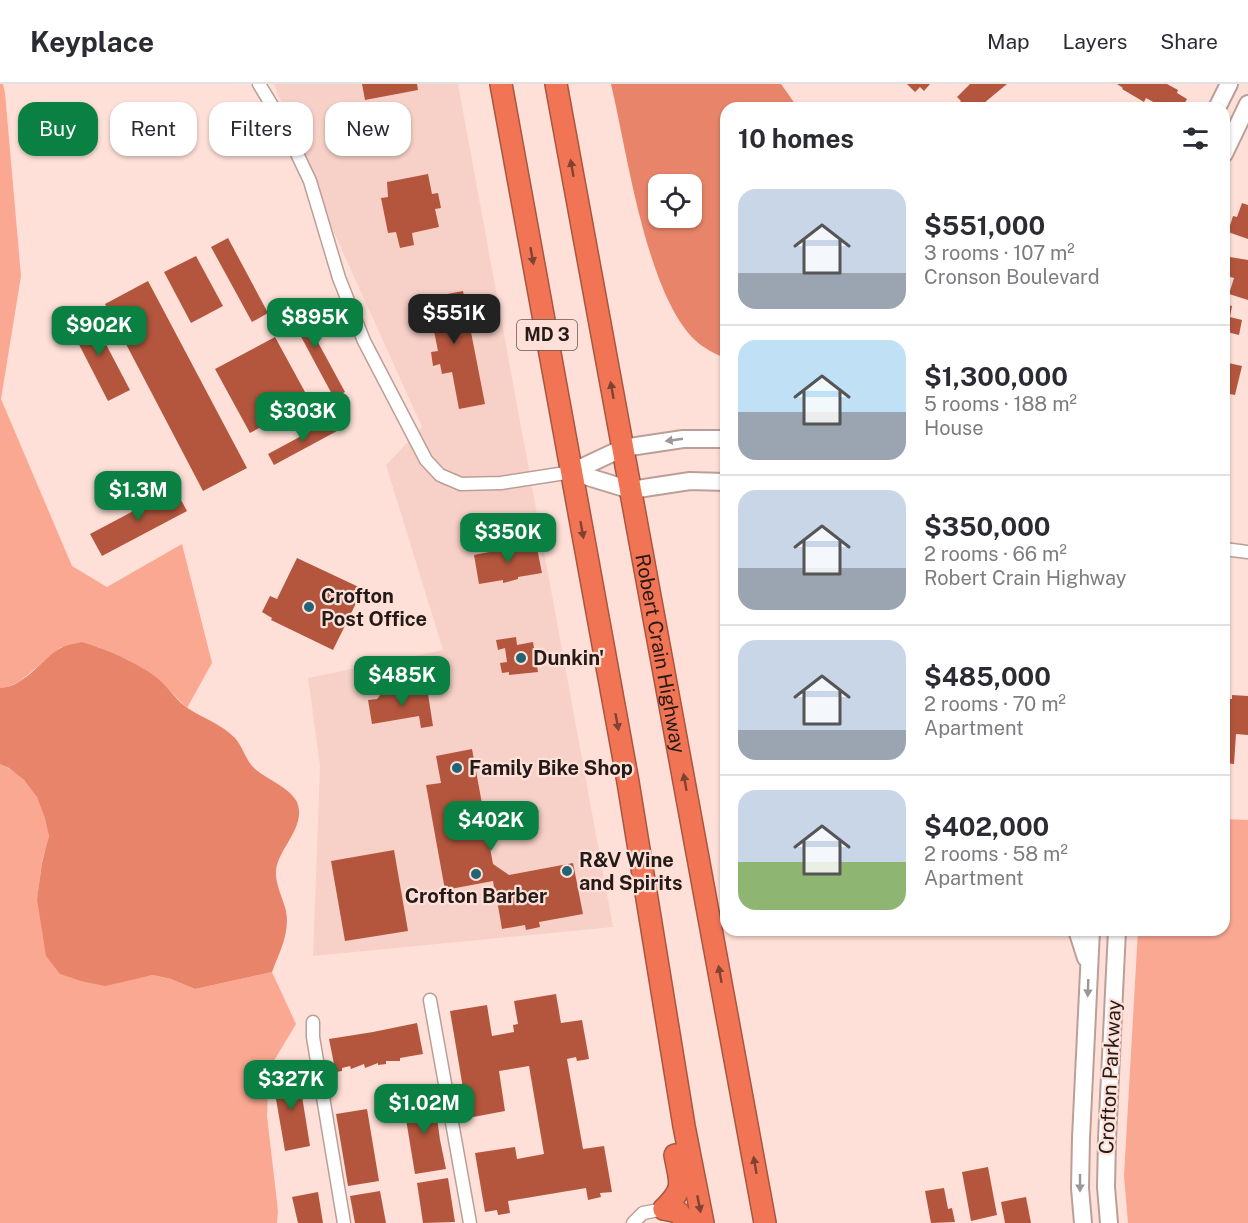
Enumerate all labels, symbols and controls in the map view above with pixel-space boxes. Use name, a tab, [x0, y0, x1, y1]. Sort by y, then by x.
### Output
text: Keyplace	[30, 25, 154, 58]
text: Map	[987, 29, 1030, 54]
text: Layers	[1063, 29, 1127, 54]
text: Share	[1160, 29, 1218, 54]
chip: Buy	[18, 102, 98, 156]
chip: Rent	[110, 102, 197, 156]
chip: Filters	[209, 102, 313, 156]
chip: New	[325, 102, 411, 156]
icon: filters	[1179, 122, 1212, 155]
text: 10 homes	[738, 123, 854, 154]
one-way arrow	[567, 158, 576, 177]
map controls	[648, 174, 702, 228]
button: locate	[648, 174, 702, 228]
text: $551,000	[924, 210, 1045, 241]
icon: home	[786, 213, 858, 285]
text: 3 rooms · 107 m²	[924, 241, 1075, 265]
one-way arrow	[528, 247, 537, 266]
text: Cronson Boulevard	[924, 265, 1100, 289]
pin: $551K	[412, 294, 496, 345]
pin: $895K	[273, 298, 357, 349]
text: $551K	[422, 301, 486, 325]
text: $895K	[281, 305, 349, 329]
pin: $902K	[57, 306, 141, 357]
text: $902K	[66, 313, 132, 337]
road number: MD 3	[517, 320, 577, 350]
text: $1,300,000	[924, 361, 1068, 392]
icon: home	[786, 364, 858, 436]
one-way arrow	[607, 380, 616, 399]
pin: $303K	[261, 392, 345, 443]
text: 5 rooms · 188 m²	[924, 392, 1077, 416]
text: $303K	[269, 399, 337, 423]
text: House	[924, 416, 984, 440]
one-way arrow	[665, 436, 684, 445]
pin: $1.3M	[96, 471, 180, 522]
text: $1.3M	[108, 478, 168, 502]
text: $350,000	[924, 511, 1051, 542]
pin: $350K	[466, 513, 550, 564]
icon: home	[786, 514, 858, 586]
text: $350K	[474, 520, 542, 544]
one-way arrow	[578, 521, 587, 540]
text: 2 rooms · 66 m²	[924, 542, 1067, 566]
street label: Robert Crain Highway	[630, 552, 691, 756]
text: Robert Crain Highway	[924, 566, 1126, 590]
place label: Crofton Post Office	[321, 584, 427, 631]
marker: Crofton Post Office	[302, 600, 316, 614]
place label: Dunkin'	[533, 646, 604, 670]
marker: Dunkin'	[514, 651, 528, 665]
pin: $485K	[360, 656, 444, 707]
text: $485,000	[924, 661, 1051, 692]
text: $485K	[368, 663, 436, 687]
icon: home	[786, 664, 858, 736]
text: 2 rooms · 70 m²	[924, 692, 1066, 716]
one-way arrow	[613, 712, 622, 731]
text: Apartment	[924, 716, 1024, 740]
place label: Family Bike Shop	[469, 756, 633, 780]
marker: Family Bike Shop	[450, 761, 464, 775]
one-way arrow	[680, 772, 689, 791]
pin: $402K	[449, 801, 533, 852]
text: $402K	[458, 808, 524, 832]
text: $402,000	[924, 811, 1049, 842]
icon: home	[786, 814, 858, 886]
text: 2 rooms · 58 m²	[924, 842, 1068, 866]
place label: R&V Wine and Spirits	[579, 848, 683, 895]
marker: R&V Wine and Spirits	[560, 864, 574, 878]
text: Apartment	[924, 866, 1024, 890]
marker: Crofton Barber	[469, 867, 483, 881]
place label: Crofton Barber	[405, 884, 547, 908]
one-way arrow	[715, 964, 724, 983]
one-way arrow	[1083, 979, 1093, 998]
street label: Crofton Parkway	[1094, 999, 1126, 1155]
pin: $327K	[249, 1060, 333, 1111]
text: $327K	[258, 1067, 324, 1091]
pin: $1.02M	[375, 1084, 473, 1135]
text: $1.02M	[388, 1091, 460, 1115]
one-way arrow	[750, 1156, 759, 1175]
one-way arrow	[1075, 1174, 1085, 1193]
one-way arrow	[695, 1194, 704, 1213]

